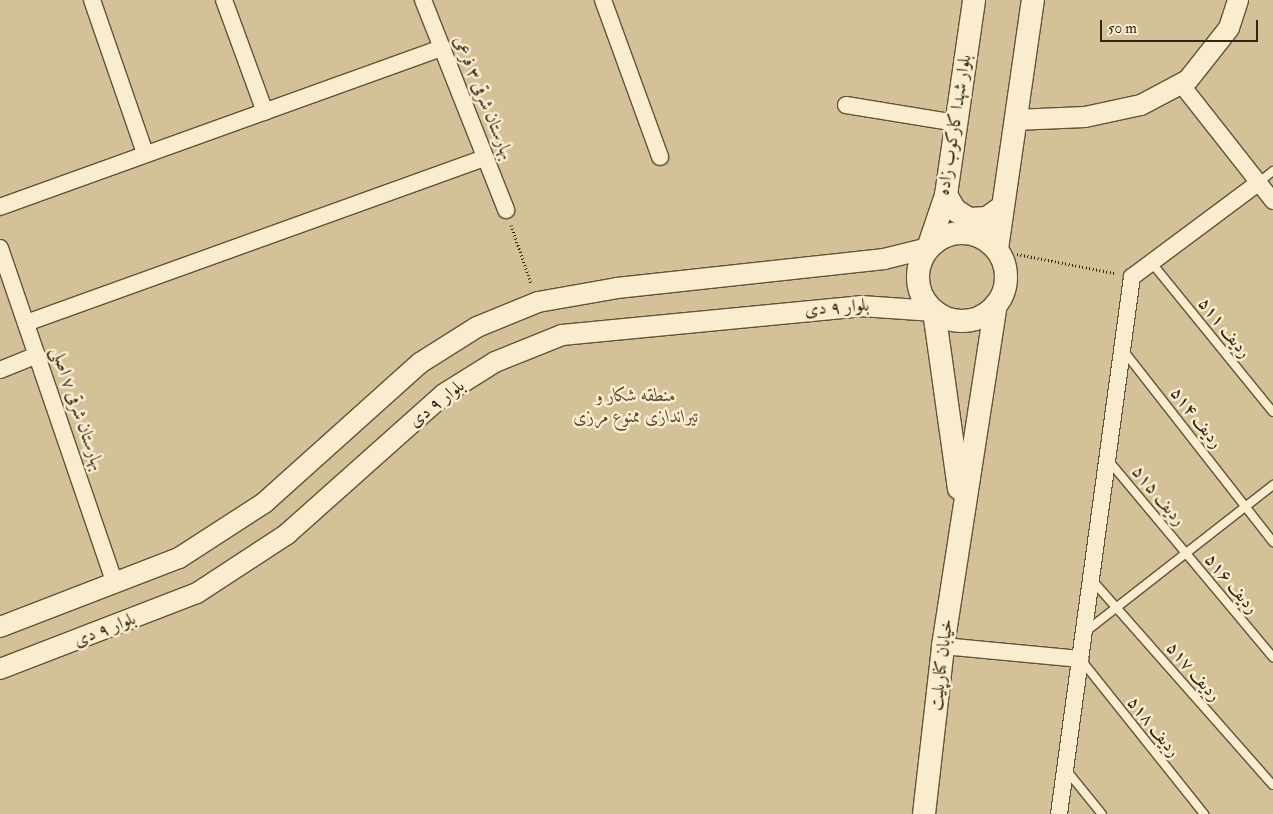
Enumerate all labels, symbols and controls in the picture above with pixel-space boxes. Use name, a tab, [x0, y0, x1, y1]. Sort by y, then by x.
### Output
scale bar	[1103, 10, 1260, 42]
text: 50 m	[1108, 19, 1137, 38]
street label: بهارستان شرقی ۳ فرعی	[448, 33, 518, 163]
street label: بلوار شهدا کارکوب زاده	[933, 53, 977, 197]
street label: ردیف ۵۱۱	[1193, 293, 1255, 363]
street label: بلوار ۹ دی	[804, 295, 870, 321]
street label: بهارستان شرقی ۷ اصلی	[46, 344, 108, 474]
street label: بلوار ۹ دی	[405, 376, 469, 432]
street label: ردیف ۵۱۴	[1165, 383, 1227, 453]
park label: منطقه شکار و تیراندازی ممنوع مرزی	[573, 386, 699, 428]
street label: ردیف ۵۱۵	[1127, 461, 1189, 531]
street label: ردیف ۵۱۶	[1200, 549, 1262, 619]
street label: بلوار ۹ دی	[71, 608, 139, 652]
street label: خیابان کنارپلیت	[926, 618, 958, 712]
street label: ردیف ۵۱۷	[1161, 638, 1225, 706]
street label: ردیف ۵۱۸	[1122, 692, 1184, 762]

